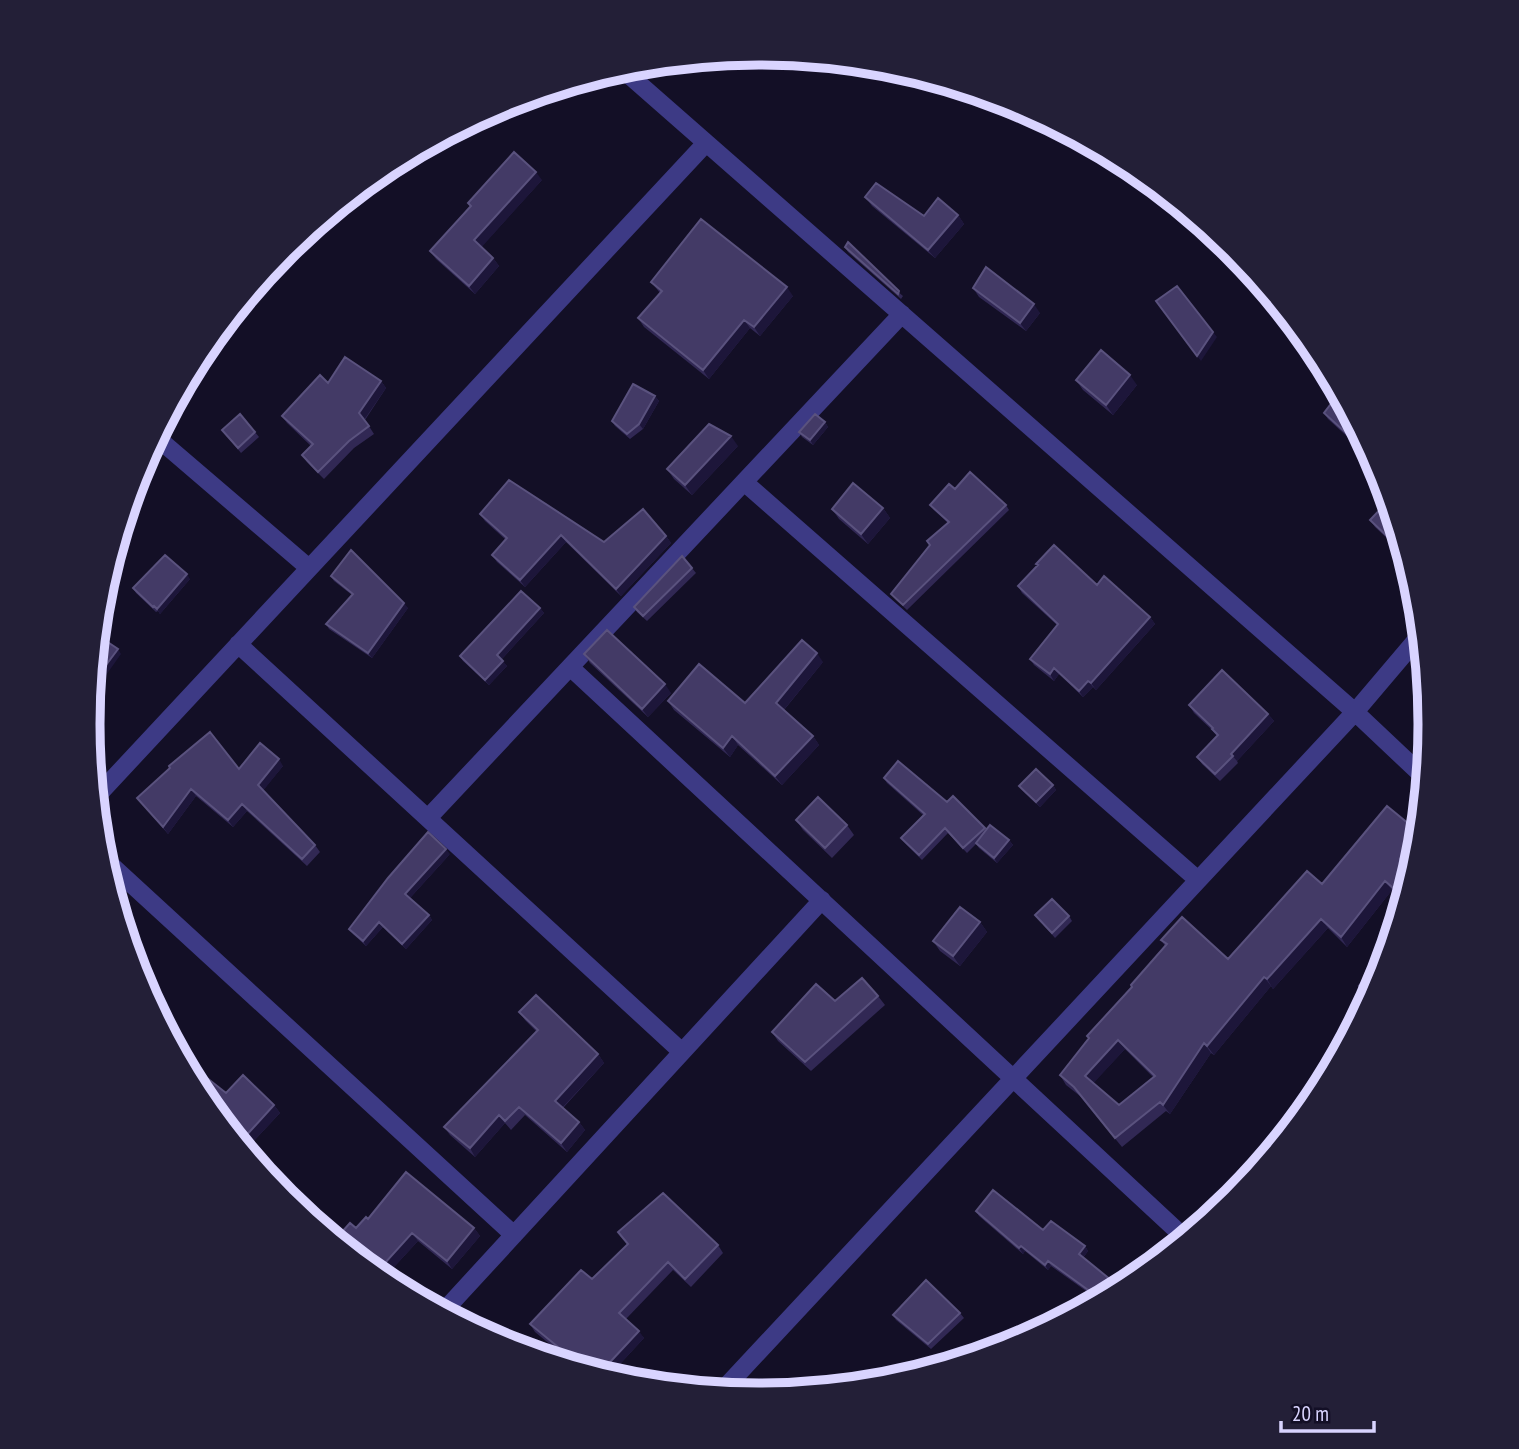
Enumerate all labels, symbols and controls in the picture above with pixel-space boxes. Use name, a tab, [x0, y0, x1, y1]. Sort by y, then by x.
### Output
scale bar	[1281, 1390, 1374, 1434]
text: 20 m	[1292, 1400, 1329, 1427]

